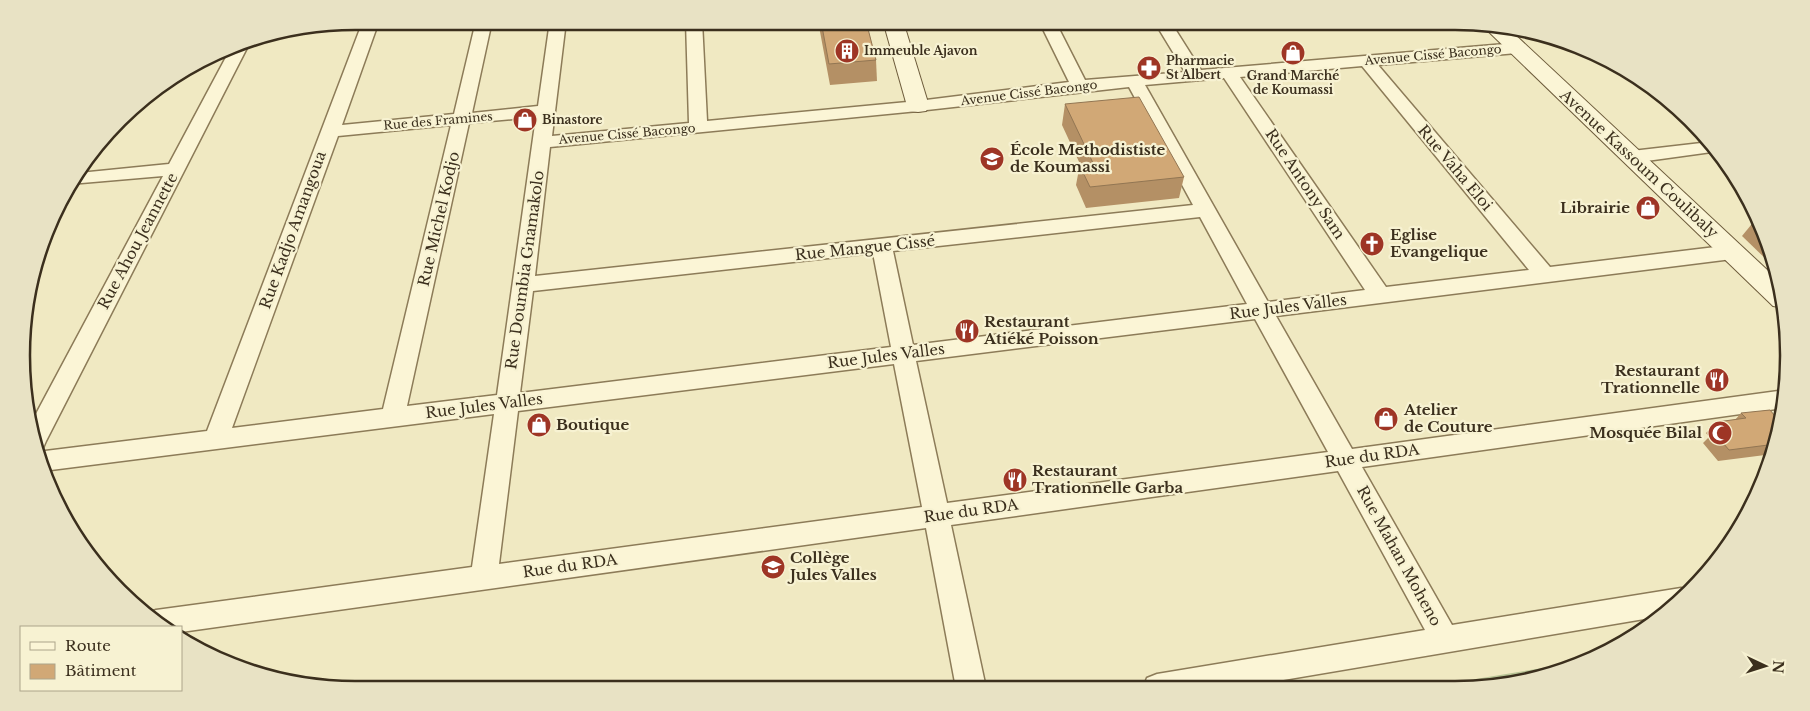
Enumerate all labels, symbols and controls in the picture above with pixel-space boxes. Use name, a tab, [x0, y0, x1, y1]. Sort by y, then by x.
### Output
building icon: Immeuble Ajavon	[834, 38, 860, 64]
shop icon: Grand Marché de Koumassi	[1280, 40, 1306, 66]
street label: Avenue Cissé Bacongo	[1363, 41, 1502, 68]
place label: Immeuble Ajavon	[864, 43, 978, 58]
place label: Pharmacie St Albert	[1166, 53, 1234, 82]
pharmacy icon: Pharmacie St Albert	[1136, 55, 1162, 81]
place label: Grand Marché de Koumassi	[1247, 68, 1339, 97]
street label: Avenue Cissé Bacongo	[959, 77, 1098, 108]
street label: Avenue Kassoum Coulibaly	[1555, 85, 1723, 242]
shop icon: Binastore	[512, 107, 538, 133]
street label: Rue des Framines	[383, 108, 493, 133]
place label: Binastore	[542, 112, 603, 127]
street label: Avenue Cissé Bacongo	[557, 120, 696, 147]
street label: Rue Vaha Eloi	[1414, 121, 1497, 214]
street label: Rue Antony Sam	[1261, 125, 1349, 243]
place label: École Methodististe de Koumassi	[1010, 140, 1166, 176]
school or university icon: École Methodististe de Koumassi	[979, 146, 1005, 172]
street label: Rue Kadjo Amangoua	[255, 148, 330, 311]
street label: Rue Michel Kodjo	[414, 149, 463, 288]
street label: Rue Ahou Jeannette	[94, 169, 182, 312]
street label: Rue Doumbia Gnamakolo	[501, 169, 548, 371]
shop icon: Librairie	[1635, 195, 1661, 221]
place label: Librairie	[1560, 198, 1630, 217]
place label: Eglise Evangelique	[1390, 225, 1488, 261]
street label: Rue Mangue Cissé	[794, 231, 936, 264]
church icon: Eglise Evangelique	[1359, 231, 1385, 257]
street label: Rue Jules Valles	[1228, 290, 1348, 323]
place label: Restaurant Atiéké Poisson	[983, 312, 1099, 348]
restaurant icon: Restaurant Atiéké Poisson	[954, 318, 980, 344]
street label: Rue Jules Valles	[826, 339, 946, 372]
place label: Restaurant Trationnelle	[1601, 361, 1700, 397]
restaurant icon: Restaurant Trationnelle	[1704, 367, 1730, 393]
street label: Rue Jules Valles	[424, 389, 544, 422]
place label: Atelier de Couture	[1403, 400, 1493, 436]
shop icon: Atelier de Couture	[1373, 406, 1399, 432]
shop icon: Boutique	[526, 412, 552, 438]
place label: Boutique	[556, 415, 629, 434]
mosque icon: Mosquée Bilal	[1707, 420, 1733, 446]
place label: Mosquée Bilal	[1589, 423, 1703, 442]
street label: Rue du RDA	[1323, 439, 1421, 472]
place label: Restaurant Trationnelle Garba	[1032, 461, 1183, 497]
restaurant icon: Restaurant Trationnelle Garba	[1002, 467, 1028, 493]
street label: Rue Mahan Moheno	[1353, 482, 1446, 629]
street label: Rue du RDA	[922, 494, 1020, 527]
place label: Collège Jules Valles	[787, 548, 877, 584]
street label: Rue du RDA	[521, 549, 619, 582]
school or university icon: Collège Jules Valles	[760, 554, 786, 580]
legend	[20, 626, 182, 691]
text: Route	[65, 636, 111, 655]
north arrow	[1740, 641, 1790, 691]
text: N	[1769, 660, 1787, 674]
text: Bâtiment	[65, 661, 137, 680]

